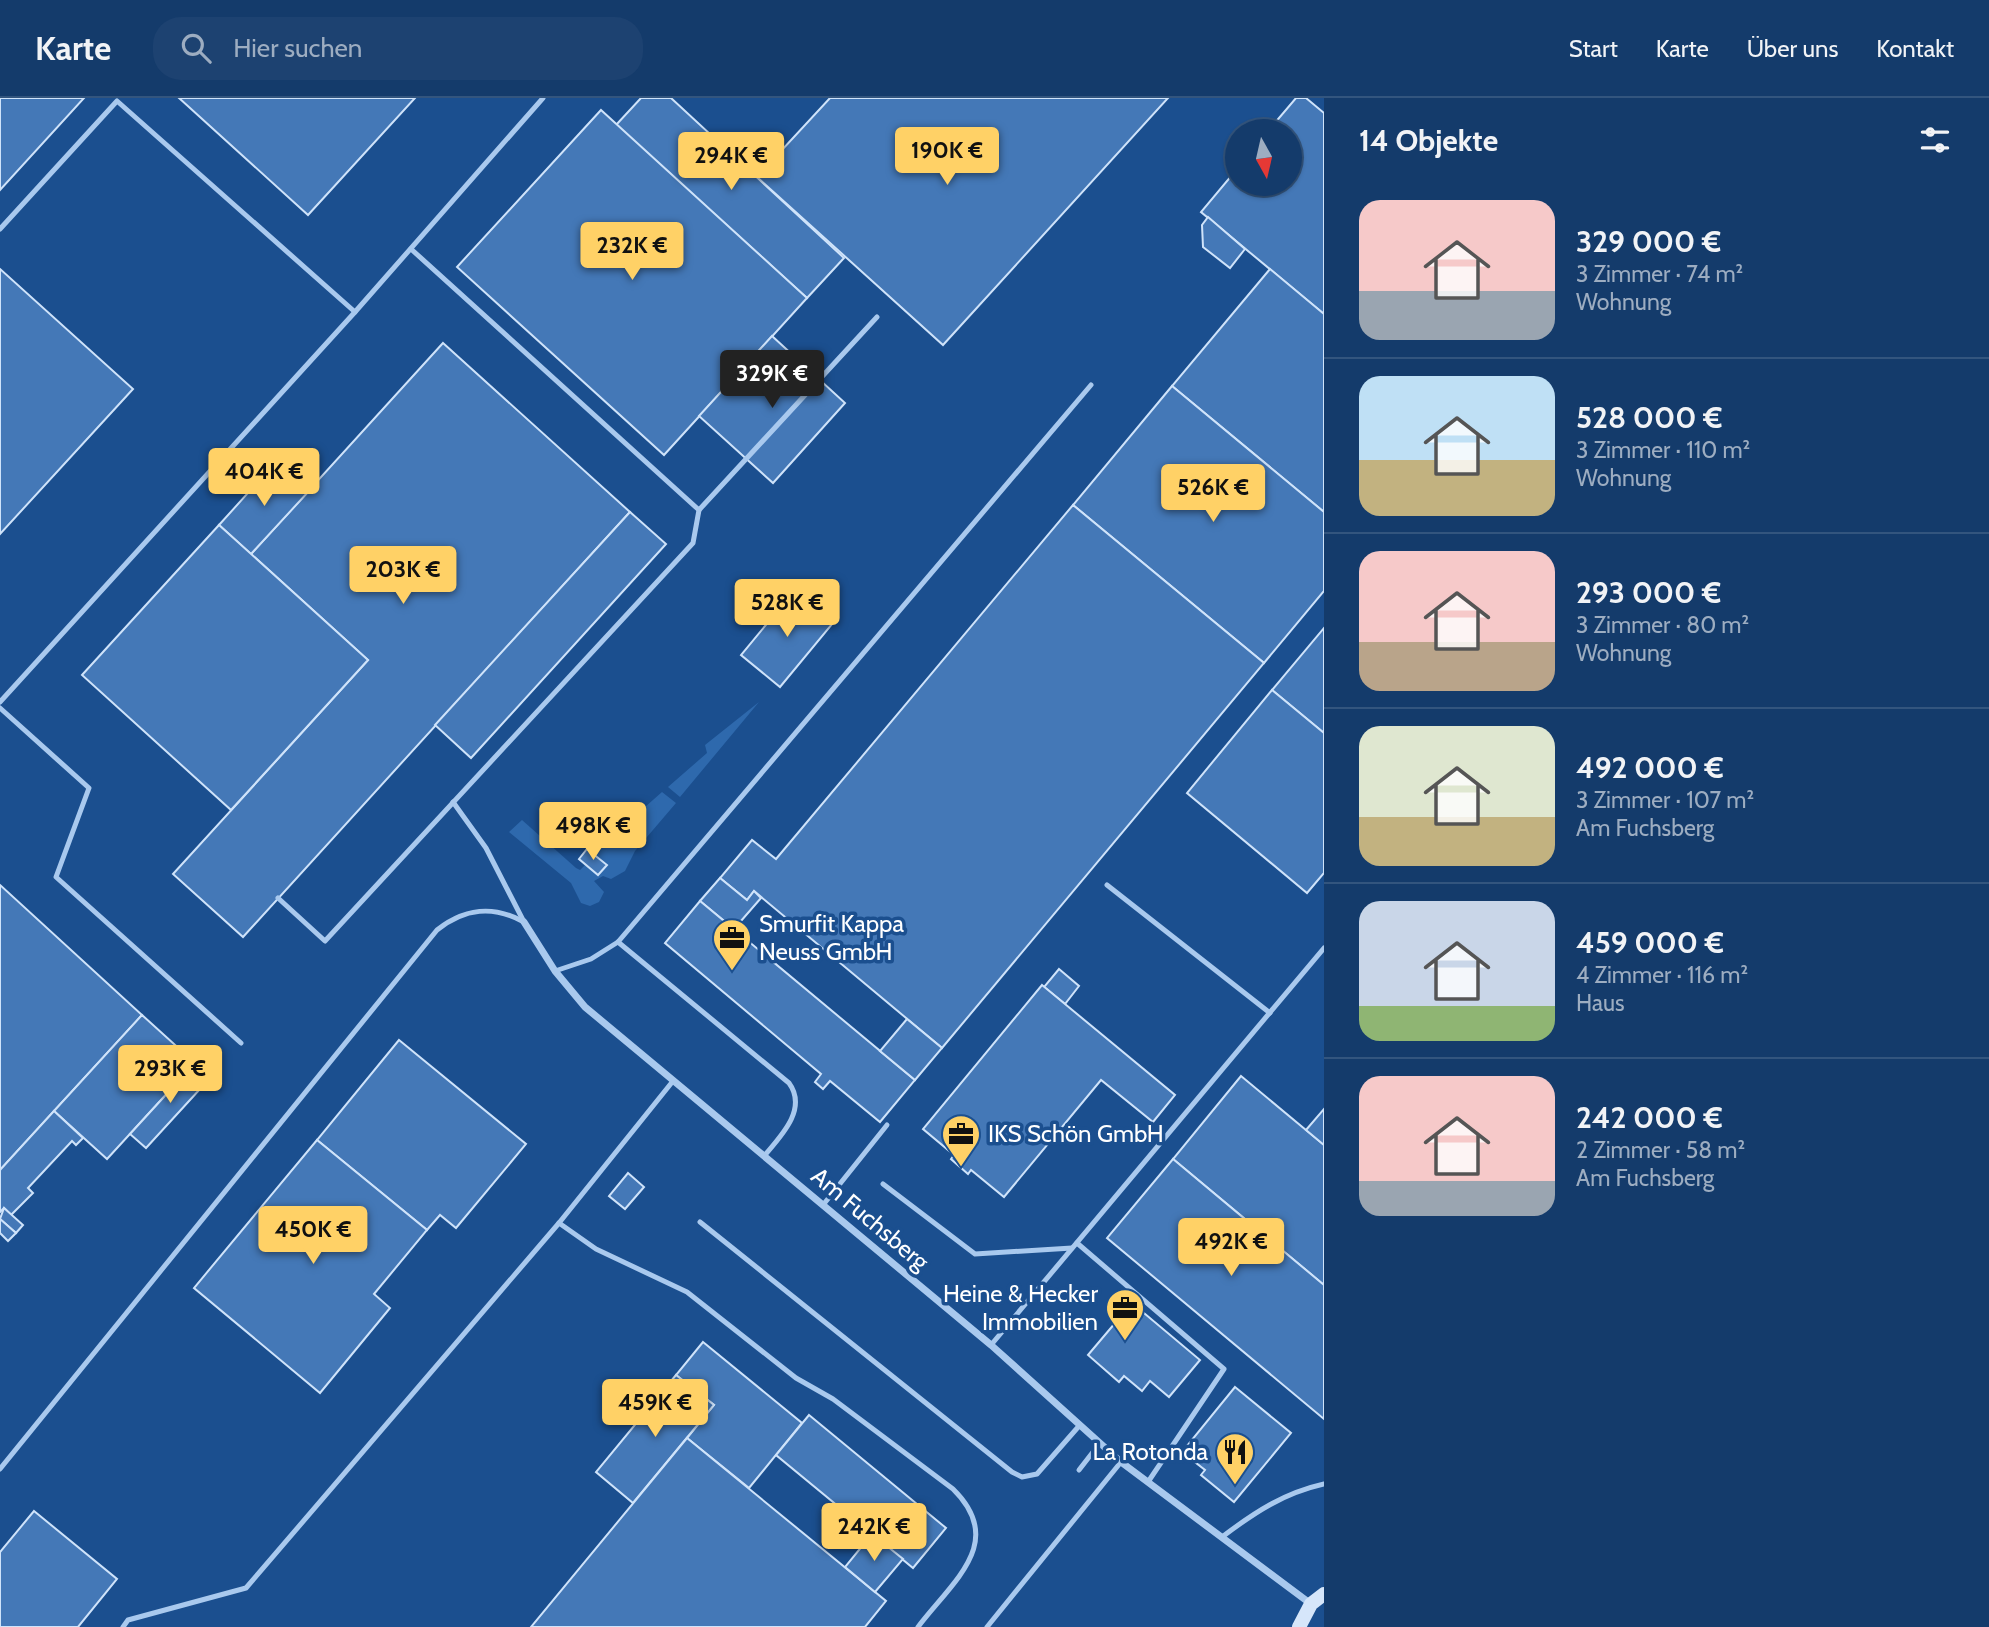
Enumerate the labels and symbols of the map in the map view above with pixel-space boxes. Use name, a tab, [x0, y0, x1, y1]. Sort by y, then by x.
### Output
north arrow	[1225, 119, 1302, 196]
pin: 190K €	[890, 127, 1004, 187]
pin: 294K €	[674, 132, 788, 192]
pin: 232K €	[575, 222, 689, 282]
pin: 329K €	[715, 350, 829, 410]
pin: 404K €	[207, 448, 321, 508]
pin: 526K €	[1156, 464, 1270, 524]
pin: 203K €	[346, 546, 460, 606]
pin: 528K €	[730, 580, 844, 639]
pin: 498K €	[536, 802, 650, 862]
place label: Smurfit Kappa Neuss GmbH	[759, 909, 904, 966]
office icon: Smurfit Kappa Neuss GmbH	[711, 917, 753, 972]
pin: 293K €	[113, 1046, 227, 1105]
office icon: IKS Schön GmbH	[940, 1113, 982, 1168]
place label: IKS Schön GmbH	[988, 1119, 1164, 1148]
street label: Am Fuchsberg	[806, 1161, 936, 1277]
pin: 450K €	[256, 1206, 370, 1266]
pin: 492K €	[1174, 1218, 1288, 1278]
place label: Heine & Hecker Immobilien	[943, 1279, 1098, 1336]
office icon: Heine & Hecker Immobilien	[1104, 1287, 1146, 1342]
pin: 459K €	[598, 1380, 712, 1439]
restaurant icon: La Rotonda	[1214, 1431, 1256, 1486]
place label: La Rotonda	[1093, 1437, 1208, 1466]
pin: 242K €	[817, 1504, 931, 1563]

